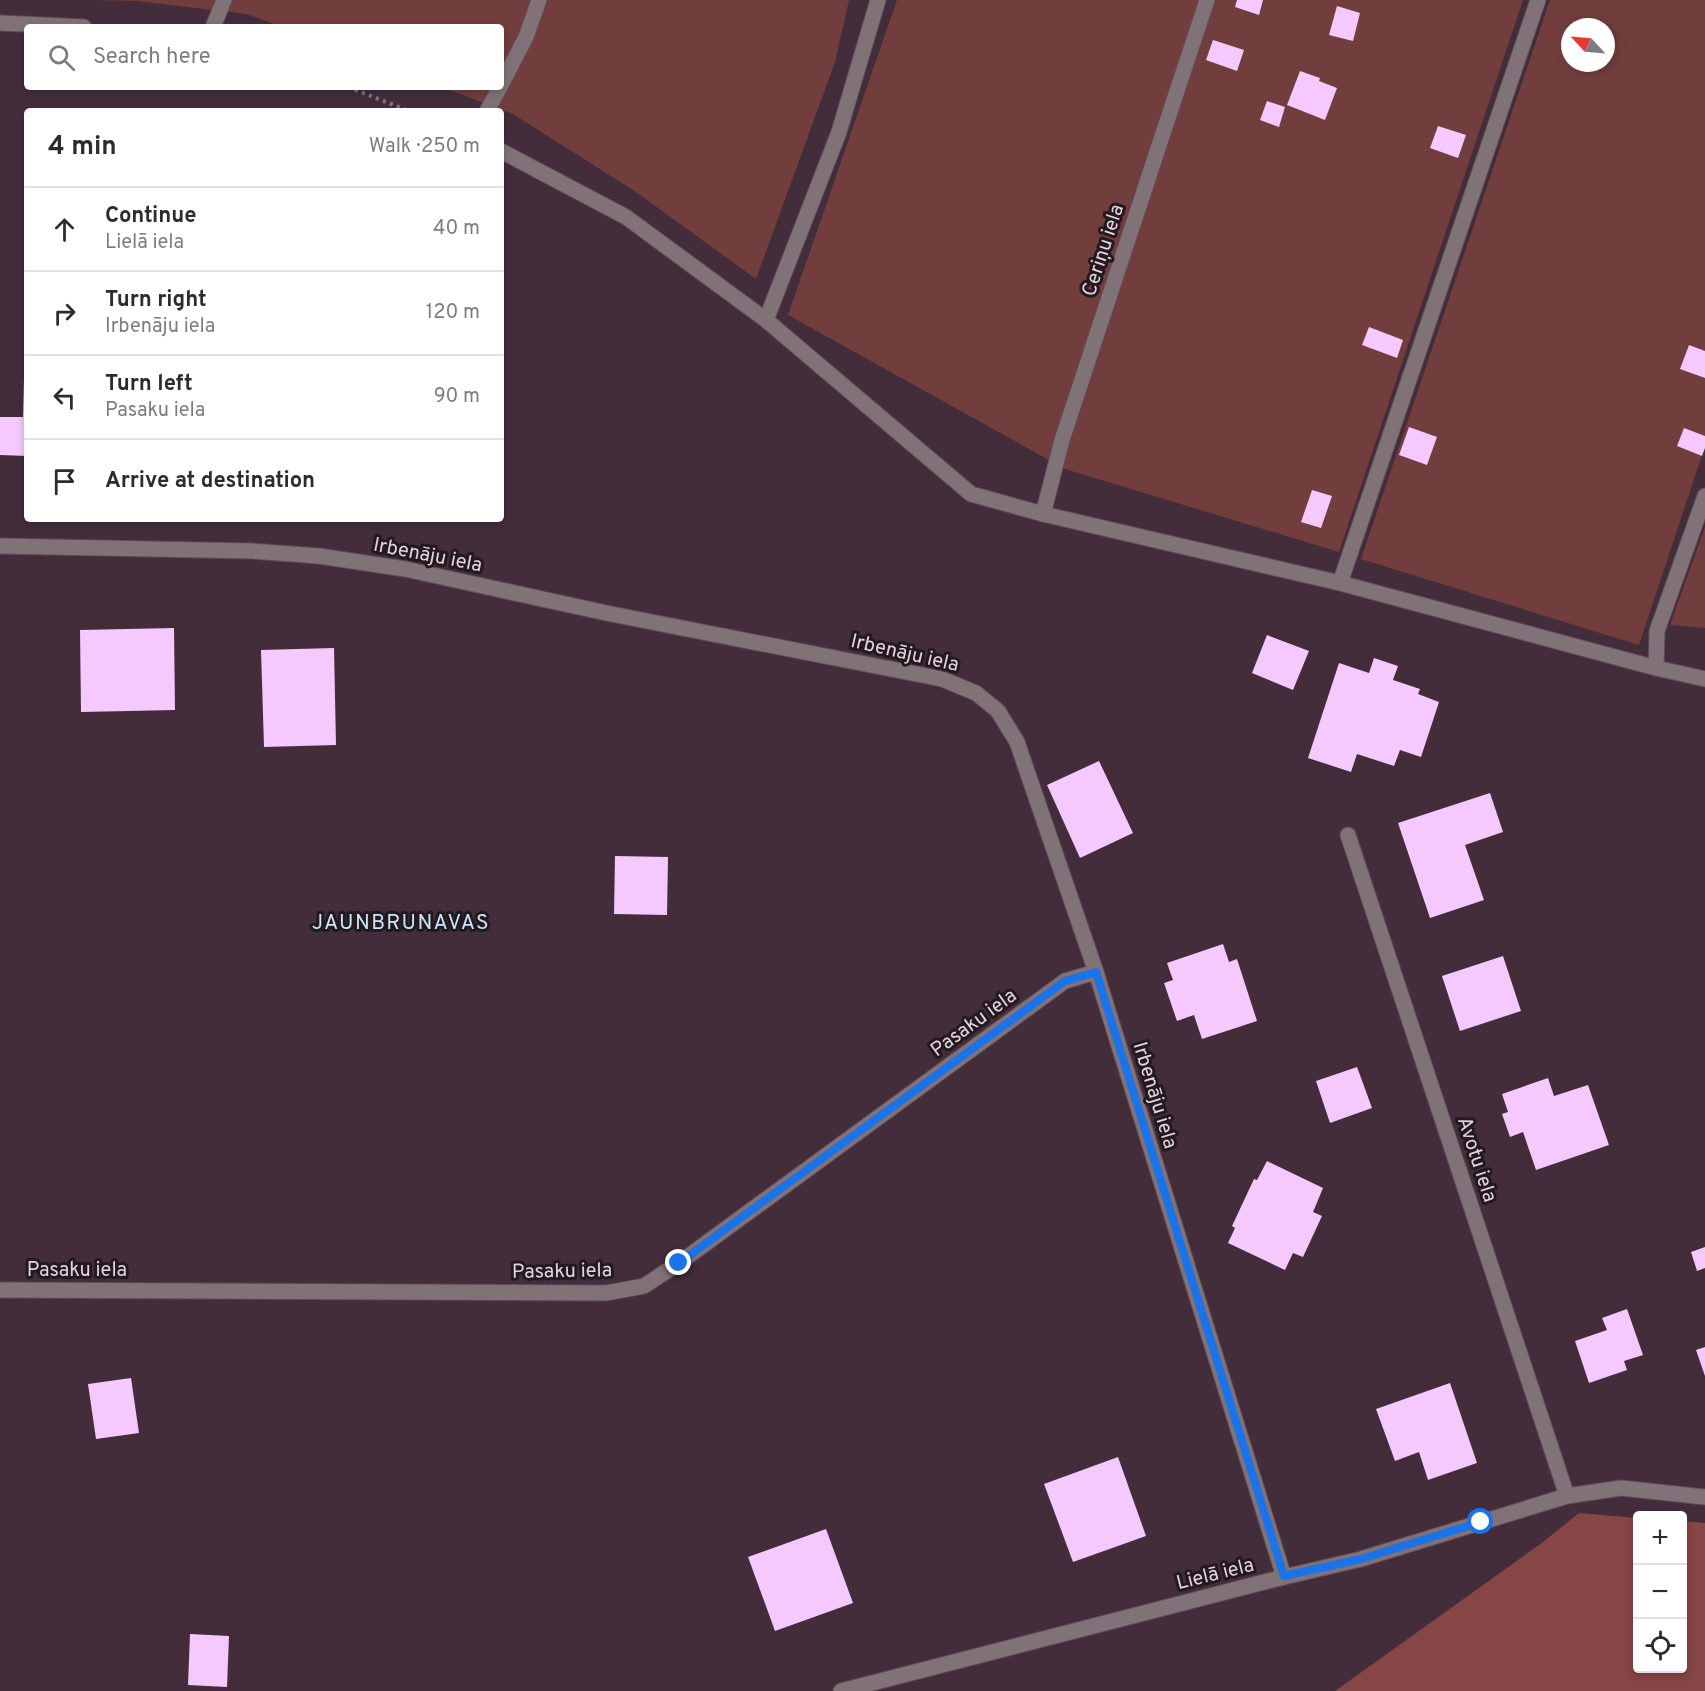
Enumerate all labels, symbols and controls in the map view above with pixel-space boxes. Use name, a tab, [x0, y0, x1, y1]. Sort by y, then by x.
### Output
north arrow	[1561, 18, 1615, 72]
search box	[24, 24, 504, 90]
icon: search	[45, 41, 78, 74]
text: Search here	[93, 44, 211, 71]
text: 4 min	[48, 131, 117, 164]
text: Walk · 250 m	[369, 134, 480, 160]
street label: Ceriņu iela	[1077, 201, 1131, 300]
text: Continue	[105, 203, 196, 230]
icon: ahead	[48, 213, 81, 246]
text: 40 m	[433, 216, 480, 242]
text: Lielā iela	[105, 230, 184, 256]
text: Turn right	[105, 287, 207, 314]
icon: right	[48, 297, 81, 330]
text: 120 m	[426, 300, 480, 326]
text: Irbenāju iela	[105, 314, 215, 340]
text: Turn left	[105, 371, 193, 398]
icon: left	[48, 381, 81, 414]
text: 90 m	[434, 384, 480, 410]
text: Pasaku iela	[105, 398, 205, 424]
icon: arrive	[48, 465, 81, 498]
text: Arrive at destination	[105, 468, 315, 495]
street label: Irbenāju iela	[371, 533, 484, 579]
street label: Irbenāju iela	[848, 629, 961, 679]
district label: JAUNBRUNAVAS	[312, 910, 490, 937]
street label: Pasaku iela	[926, 984, 1022, 1064]
street label: Irbenāju iela	[1126, 1039, 1183, 1152]
street label: Avotu iela	[1450, 1114, 1502, 1206]
route end	[665, 1249, 691, 1275]
street label: Pasaku iela	[27, 1258, 127, 1284]
street label: Pasaku iela	[512, 1258, 612, 1286]
route start	[1467, 1508, 1493, 1534]
map controls	[1633, 1511, 1687, 1673]
button: +	[1633, 1511, 1687, 1565]
street label: Lielā iela	[1174, 1553, 1257, 1597]
button: −	[1633, 1565, 1687, 1619]
button: locate	[1633, 1619, 1687, 1673]

